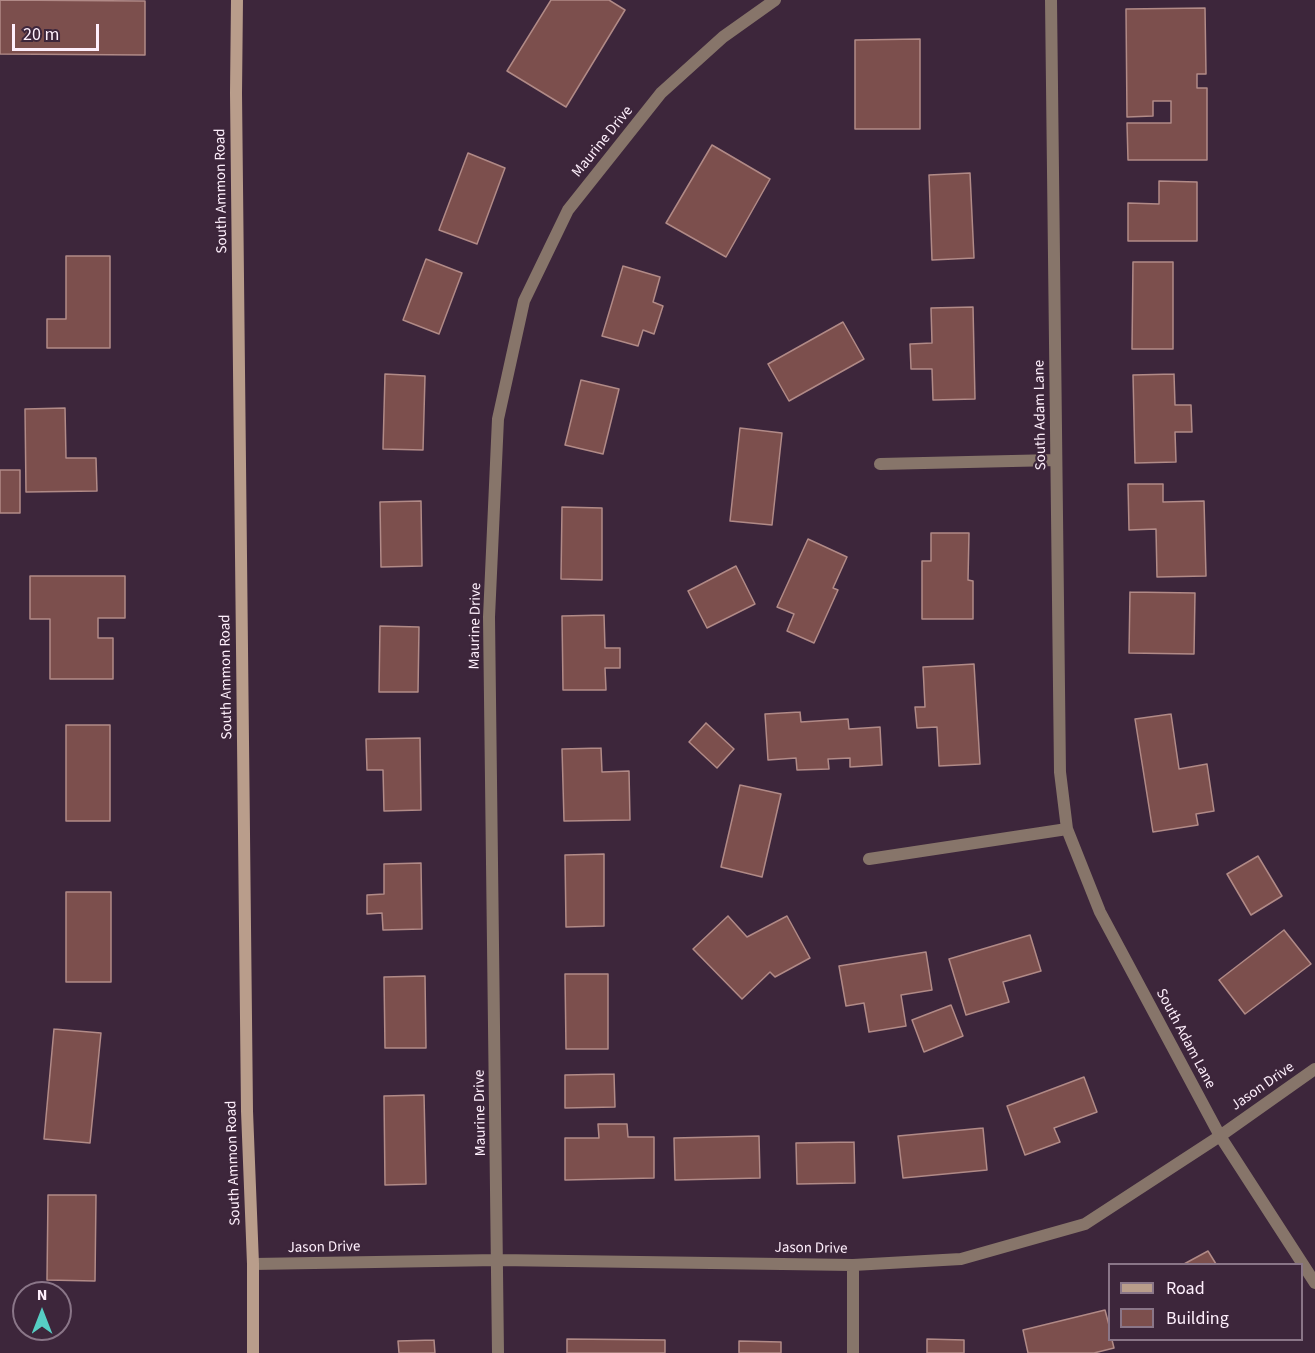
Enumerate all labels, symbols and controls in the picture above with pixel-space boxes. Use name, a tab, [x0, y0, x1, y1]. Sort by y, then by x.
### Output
scale bar	[15, 12, 102, 50]
text: 20 m	[23, 22, 59, 47]
street label: Maurine Drive	[569, 103, 637, 181]
street label: South Ammon Road	[212, 128, 232, 254]
street label: South Adam Lane	[1031, 360, 1051, 470]
street label: Maurine Drive	[466, 583, 486, 669]
street label: South Ammon Road	[217, 614, 237, 740]
street label: South Adam Lane	[1151, 986, 1219, 1092]
street label: Jason Drive	[1228, 1059, 1298, 1115]
street label: Maurine Drive	[471, 1070, 491, 1156]
street label: South Ammon Road	[223, 1100, 245, 1226]
street label: Jason Drive	[287, 1238, 361, 1258]
street label: Jason Drive	[774, 1239, 848, 1259]
legend	[1108, 1263, 1303, 1341]
text: Road	[1166, 1276, 1205, 1301]
north arrow	[12, 1281, 72, 1341]
text: N	[37, 1284, 47, 1306]
text: Building	[1166, 1306, 1229, 1331]

